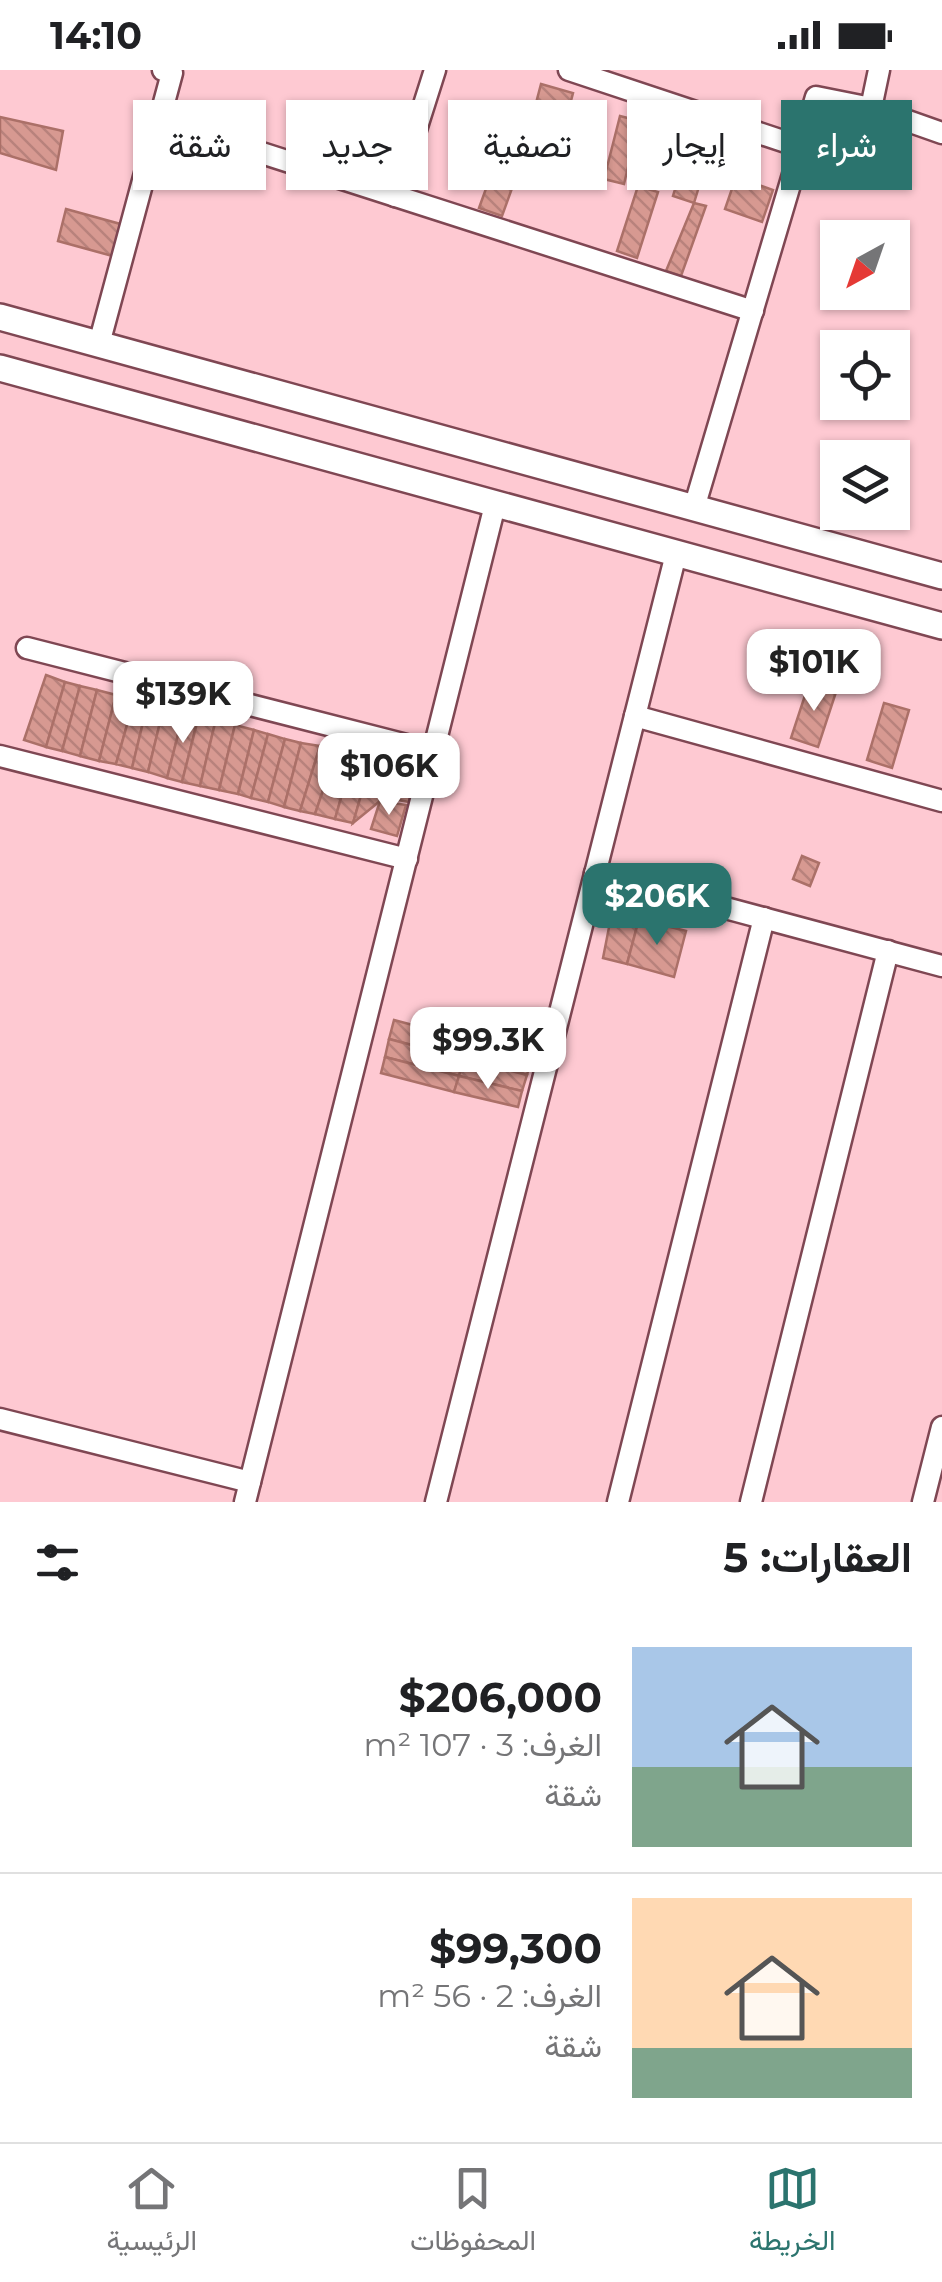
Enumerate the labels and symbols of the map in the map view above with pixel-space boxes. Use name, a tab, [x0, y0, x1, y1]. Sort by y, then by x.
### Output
north arrow	[820, 220, 910, 310]
pin: $101K	[744, 629, 884, 714]
pin: $139K	[113, 661, 253, 746]
pin: $106K	[319, 733, 459, 818]
pin: $206K	[587, 863, 727, 948]
pin: $99.3K	[407, 1007, 569, 1092]

